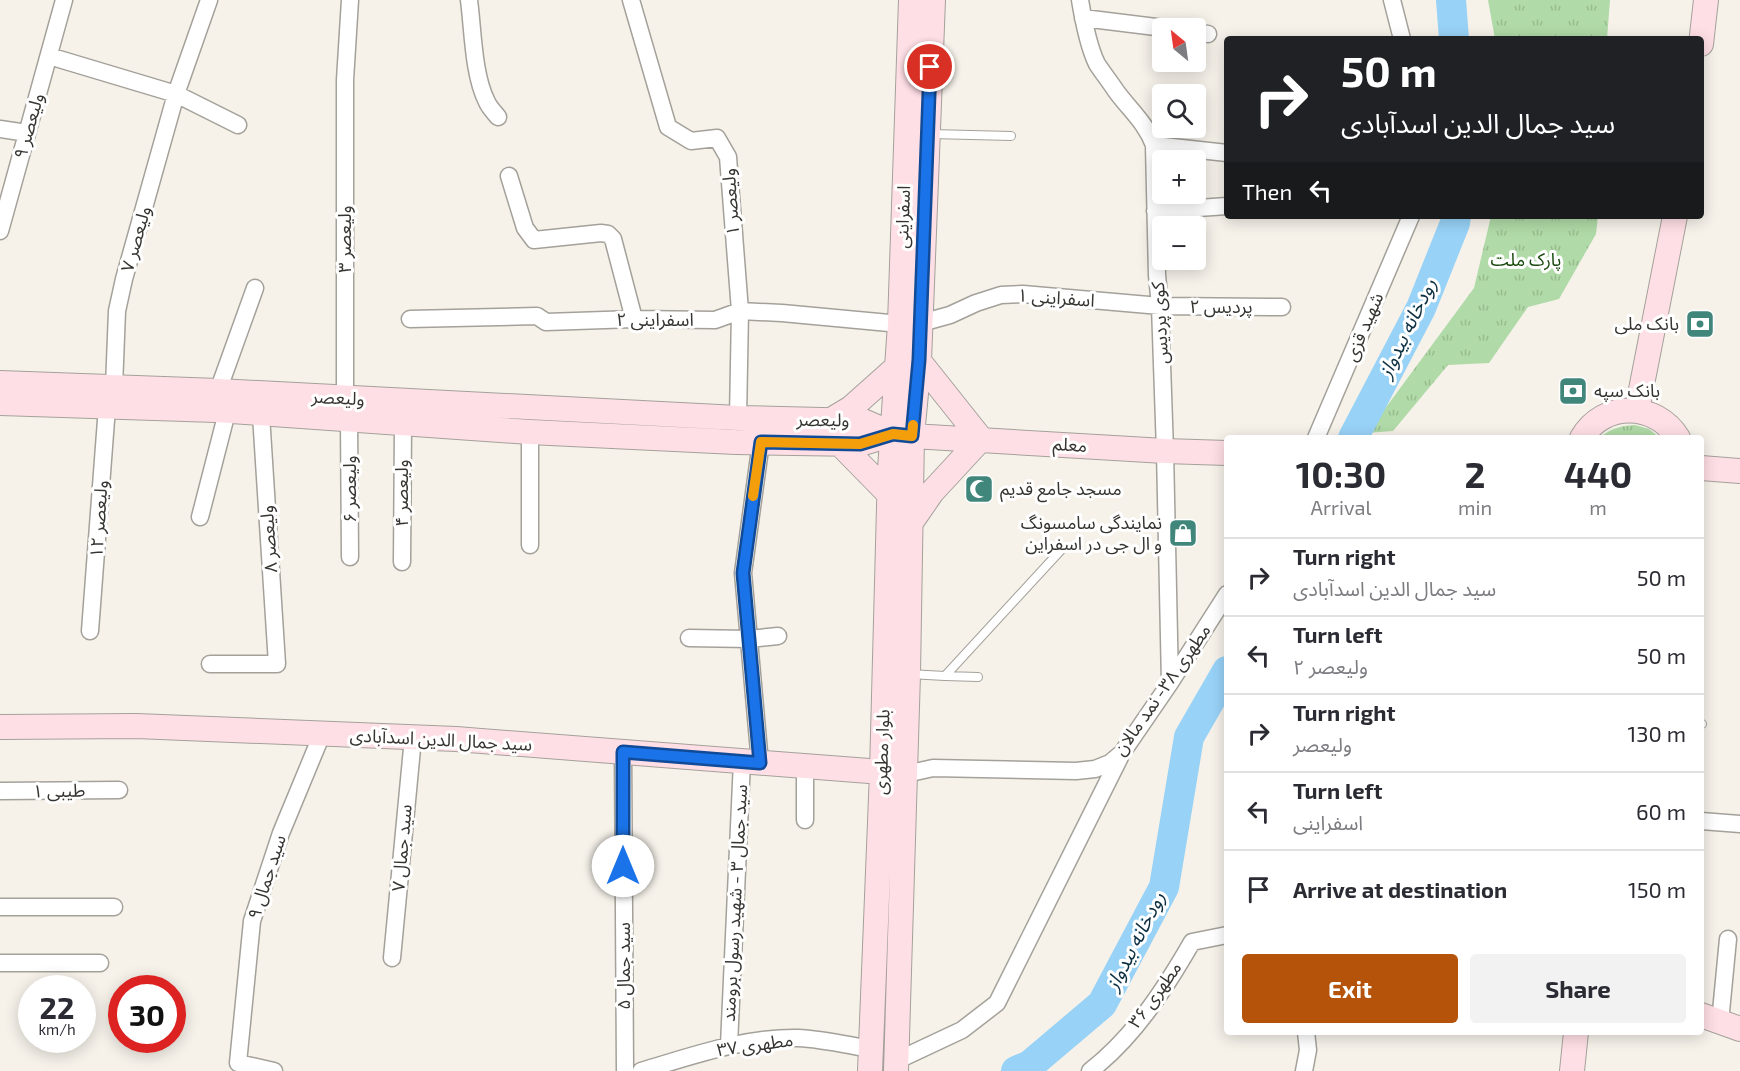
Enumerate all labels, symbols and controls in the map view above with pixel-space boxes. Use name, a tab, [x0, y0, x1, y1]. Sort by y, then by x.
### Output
north arrow	[1152, 18, 1206, 72]
map controls	[1152, 18, 1206, 270]
pin	[904, 41, 955, 92]
text: 50 m	[1341, 45, 1437, 95]
icon: arrive	[913, 50, 946, 83]
icon: right	[1242, 60, 1320, 138]
button: search	[1152, 84, 1206, 138]
street label: ولیعصر ۹	[8, 90, 49, 161]
text: سید جمال الدین اسدآبادی	[1341, 106, 1615, 138]
button: +	[1152, 150, 1206, 204]
street label: ولیعصر ۱	[717, 168, 744, 236]
icon: left	[1304, 174, 1337, 207]
text: Then	[1242, 178, 1292, 204]
street label: اسفراینی	[890, 185, 915, 249]
street label: ولیعصر ۷	[115, 203, 156, 274]
street label: ولیعصر ۳	[333, 205, 356, 273]
button: −	[1152, 216, 1206, 270]
park label: پارک ملت	[1491, 248, 1561, 271]
water label: رودخانه بیدواز	[1371, 274, 1441, 383]
street label: کوی پردیس	[1146, 281, 1173, 365]
street label: اسفراینی ۱	[1017, 283, 1095, 312]
street label: شهید قزی	[1339, 289, 1388, 365]
street label: پردیس ۲	[1189, 295, 1253, 318]
street label: اسفراینی ۲	[616, 308, 694, 331]
bank icon: بانک ملی	[1684, 308, 1716, 340]
place label: بانک ملی	[1614, 312, 1679, 335]
bank icon: بانک سپه	[1557, 375, 1589, 407]
place label: بانک سپه	[1594, 379, 1660, 402]
street label: ولیعصر	[310, 385, 365, 410]
street label: ولیعصر	[795, 408, 850, 431]
street label: معلم	[1052, 432, 1088, 459]
text: 10:30	[1296, 452, 1386, 495]
text: 2	[1465, 452, 1485, 495]
text: 440	[1564, 452, 1632, 495]
street label: ولیعصر ۶	[338, 455, 361, 523]
street label: ولیعصر ۴	[390, 459, 413, 527]
mosque icon: مسجد جامع قدیم	[963, 473, 995, 505]
place label: مسجد جامع قدیم	[1000, 477, 1122, 503]
street label: ولیعصر ۱۲	[84, 479, 113, 558]
text: Arrival	[1311, 495, 1371, 519]
text: min	[1458, 495, 1492, 519]
text: m	[1589, 495, 1607, 519]
street label: ولیعصر ۸	[255, 505, 282, 573]
place label: نمایندگی سامسونگ و ال جی در اسفراین	[1021, 511, 1162, 555]
shop icon: نمایندگی سامسونگ و ال جی در اسفراین	[1167, 517, 1199, 549]
text: Turn right	[1293, 543, 1395, 569]
icon: right	[1242, 561, 1275, 594]
text: 50 m	[1637, 564, 1686, 590]
text: سید جمال الدین اسدآبادی	[1293, 576, 1496, 600]
street label: مطهری ۳۸- نمد مالان	[1108, 620, 1216, 760]
text: Turn left	[1293, 621, 1382, 647]
icon: left	[1242, 639, 1275, 672]
text: 50 m	[1637, 642, 1686, 668]
text: ولیعصر ۲	[1293, 654, 1368, 678]
text: Turn right	[1293, 699, 1395, 725]
street label: بلوار مطهری	[869, 709, 894, 795]
icon: right	[1242, 717, 1275, 750]
text: 130 m	[1628, 720, 1686, 746]
street label: سید جمال الدین اسدآبادی	[349, 723, 533, 756]
text: ولیعصر	[1293, 732, 1352, 756]
text: Turn left	[1293, 777, 1382, 803]
street label: طیبی ۱	[32, 779, 86, 802]
street label: سید جمال ۳ - شهید رسول برومند	[717, 784, 752, 1022]
icon: left	[1242, 795, 1275, 828]
text: 60 m	[1636, 798, 1686, 824]
street label: سید جمال ۷	[386, 803, 417, 893]
text: اسفراینی	[1293, 810, 1363, 834]
street label: سید جمال ۹	[242, 832, 291, 922]
position arrow	[591, 834, 655, 898]
icon: arrive	[1242, 873, 1275, 906]
text: Arrive at destination	[1293, 876, 1507, 902]
text: 150 m	[1628, 876, 1686, 902]
water label: رودخانه بیدواز	[1098, 887, 1170, 996]
street label: سید جمال ۵	[612, 922, 635, 1010]
button: Exit	[1242, 954, 1458, 1023]
button: Share	[1470, 954, 1686, 1023]
street label: مطهری ۳۶	[1123, 957, 1186, 1033]
speed limit sign: 30	[108, 975, 186, 1053]
text: 22	[40, 989, 74, 1025]
text: km/h	[38, 1020, 76, 1038]
street label: مطهری ۳۷	[715, 1028, 795, 1061]

